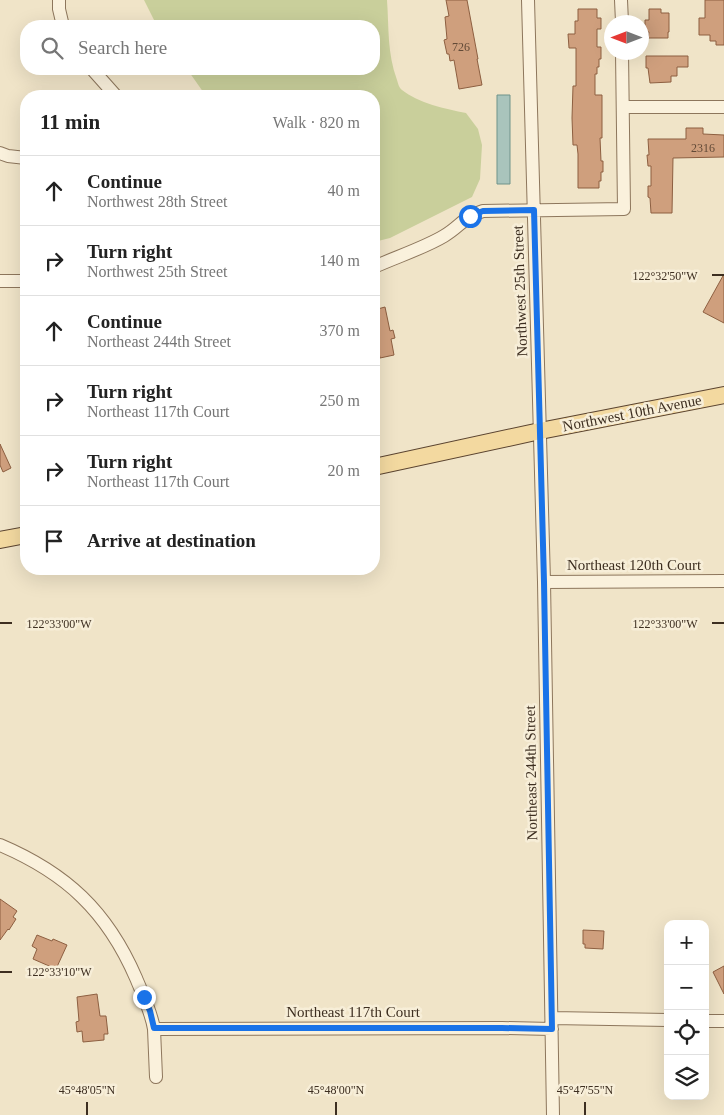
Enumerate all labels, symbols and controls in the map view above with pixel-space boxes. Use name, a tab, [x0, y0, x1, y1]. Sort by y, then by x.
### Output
north arrow	[604, 15, 649, 60]
search box	[20, 20, 380, 75]
icon: search	[38, 34, 66, 62]
text: Search here	[78, 37, 167, 58]
house number: 726	[452, 40, 470, 54]
text: 11 min	[40, 110, 100, 134]
text: Walk · 820 m	[273, 114, 360, 131]
house number: 2316	[691, 141, 715, 155]
text: Continue	[87, 171, 162, 192]
icon: ahead	[40, 177, 68, 205]
text: 40 m	[328, 182, 360, 199]
text: Northwest 28th Street	[87, 193, 227, 210]
route start	[459, 205, 482, 228]
street label: Northwest 25th Street	[510, 224, 530, 357]
text: Turn right	[87, 241, 172, 262]
icon: right	[40, 247, 68, 275]
text: 140 m	[320, 252, 360, 269]
text: Northwest 25th Street	[87, 263, 227, 280]
text: 122°32'50"W	[632, 269, 698, 283]
text: Continue	[87, 311, 162, 332]
icon: ahead	[40, 317, 68, 345]
text: 370 m	[320, 322, 360, 339]
text: Northeast 244th Street	[87, 333, 231, 350]
text: Turn right	[87, 381, 172, 402]
icon: right	[40, 387, 68, 415]
text: 250 m	[320, 392, 360, 409]
street label: Northwest 10th Avenue	[561, 392, 703, 434]
text: Northeast 117th Court	[87, 403, 230, 420]
text: Turn right	[87, 451, 172, 472]
icon: right	[40, 457, 68, 485]
text: 20 m	[328, 462, 360, 479]
text: Northeast 117th Court	[87, 473, 230, 490]
icon: arrive	[40, 527, 68, 555]
text: Arrive at destination	[87, 530, 256, 551]
street label: Northeast 120th Court	[567, 557, 702, 573]
text: 122°33'00"W	[26, 617, 92, 631]
text: 122°33'00"W	[632, 617, 698, 631]
street label: Northeast 244th Street	[522, 705, 540, 841]
map controls	[664, 920, 709, 1100]
button: +	[664, 920, 709, 965]
text: 122°33'10"W	[26, 965, 92, 979]
button: −	[664, 965, 709, 1010]
route end	[133, 986, 156, 1009]
street label: Northeast 117th Court	[286, 1004, 421, 1020]
button: locate	[664, 1010, 709, 1055]
button: layers	[664, 1055, 709, 1100]
text: 45°48'05"N	[59, 1083, 116, 1097]
text: 45°48'00"N	[308, 1083, 365, 1097]
text: 45°47'55"N	[557, 1083, 614, 1097]

